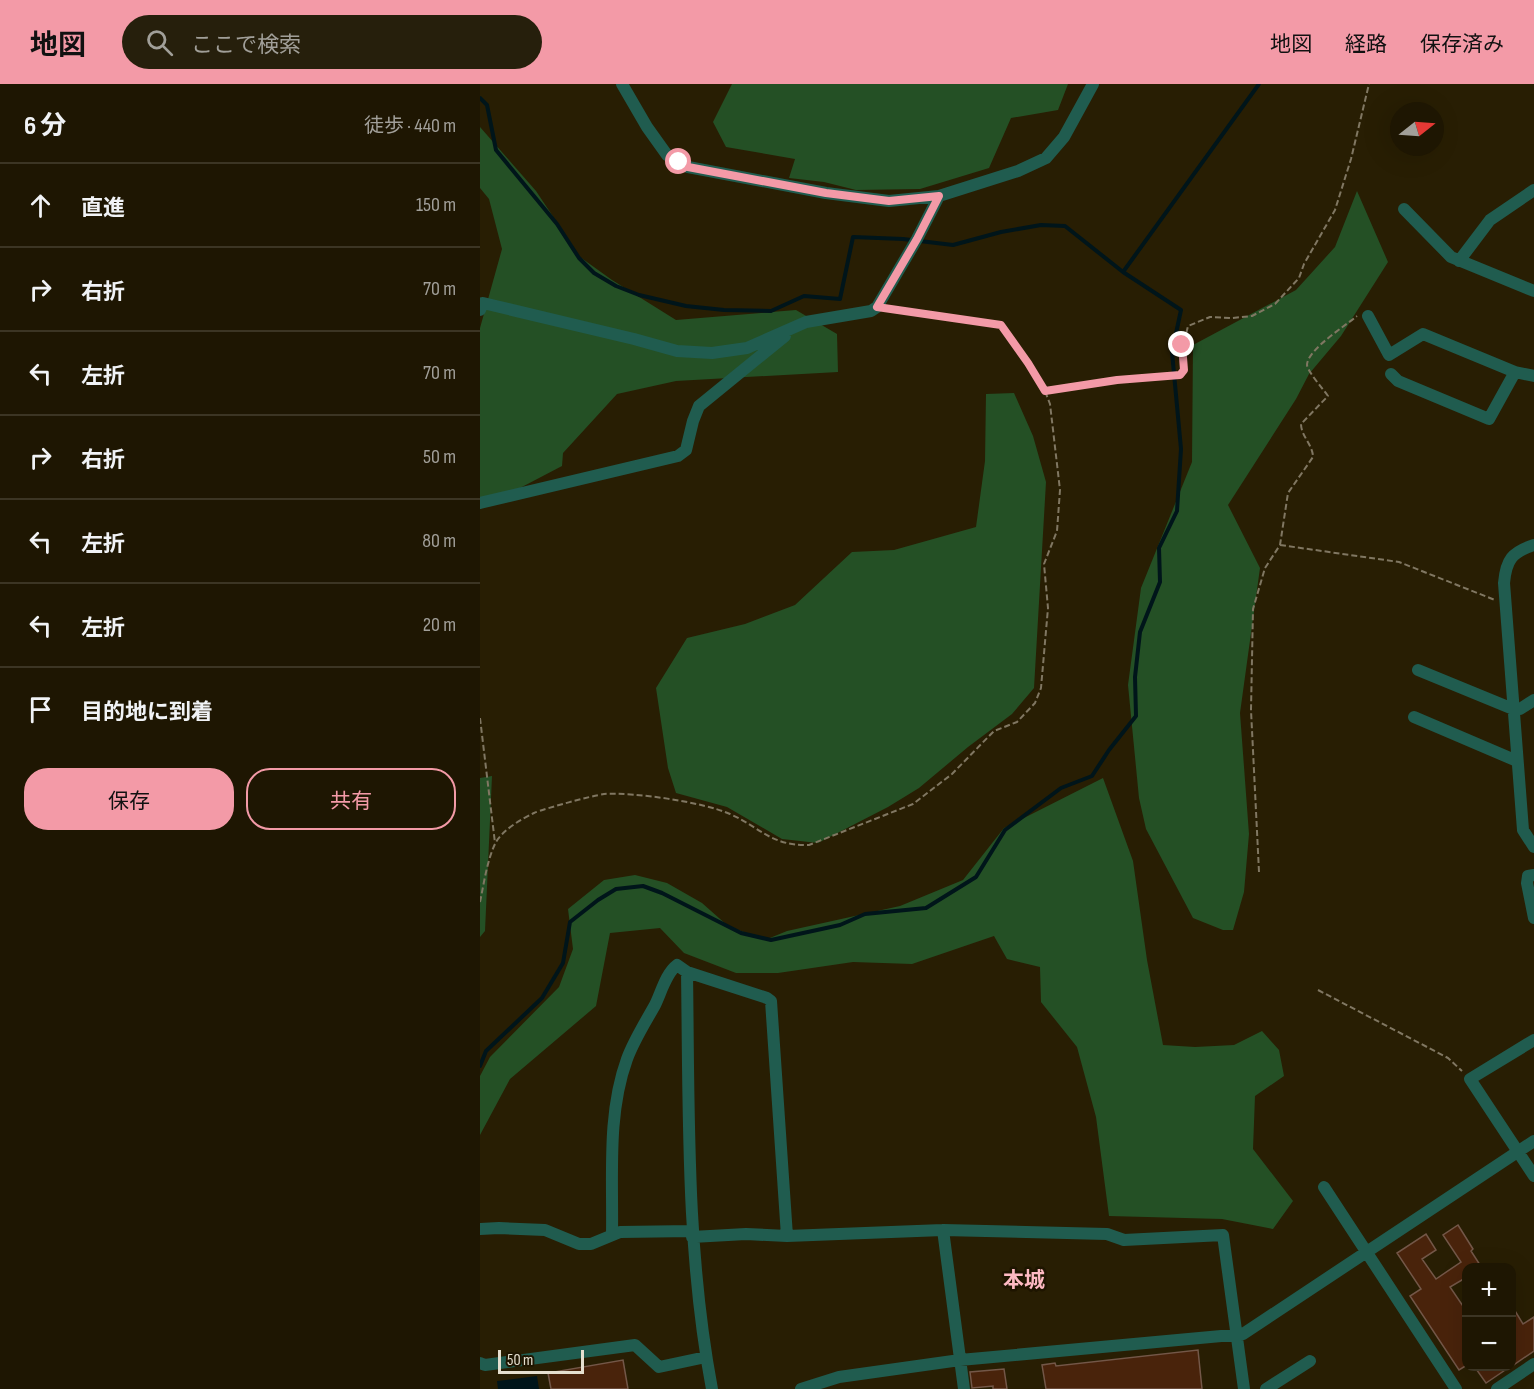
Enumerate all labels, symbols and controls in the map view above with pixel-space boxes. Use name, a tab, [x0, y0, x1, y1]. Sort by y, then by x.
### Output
search box	[122, 15, 542, 69]
icon: search	[143, 26, 176, 59]
text: 地図	[30, 29, 86, 62]
text: ここで検索	[191, 32, 301, 59]
text: 地図	[1270, 32, 1312, 57]
text: 経路	[1345, 32, 1387, 57]
text: 保存済み	[1420, 32, 1504, 57]
north arrow	[1390, 102, 1444, 156]
text: 6 分	[24, 111, 66, 142]
text: 徒歩 · 440 m	[364, 114, 456, 138]
route start	[665, 148, 691, 174]
icon: ahead	[24, 189, 57, 222]
text: 150 m	[416, 193, 456, 217]
text: 直進	[81, 195, 125, 222]
icon: right	[24, 273, 57, 306]
text: 70 m	[423, 277, 456, 301]
text: 右折	[81, 279, 125, 306]
route end	[1168, 331, 1194, 357]
icon: left	[24, 357, 57, 390]
text: 70 m	[423, 361, 456, 385]
text: 左折	[81, 363, 125, 390]
icon: right	[24, 441, 57, 474]
text: 50 m	[423, 445, 456, 469]
text: 右折	[81, 447, 125, 474]
icon: left	[24, 525, 57, 558]
text: 80 m	[422, 529, 456, 553]
text: 左折	[81, 531, 125, 558]
icon: left	[24, 609, 57, 642]
text: 20 m	[423, 613, 456, 637]
text: 左折	[81, 615, 125, 642]
icon: arrive	[24, 693, 57, 726]
text: 目的地に到着	[81, 699, 213, 726]
button: 保存	[24, 768, 234, 830]
button: 共有	[246, 768, 456, 830]
map controls	[1462, 1263, 1516, 1371]
button: +	[1462, 1263, 1516, 1317]
district label: 本城	[1003, 1268, 1045, 1293]
button: −	[1462, 1317, 1516, 1371]
scale bar	[498, 1347, 584, 1374]
text: 50 m	[507, 1351, 533, 1370]

